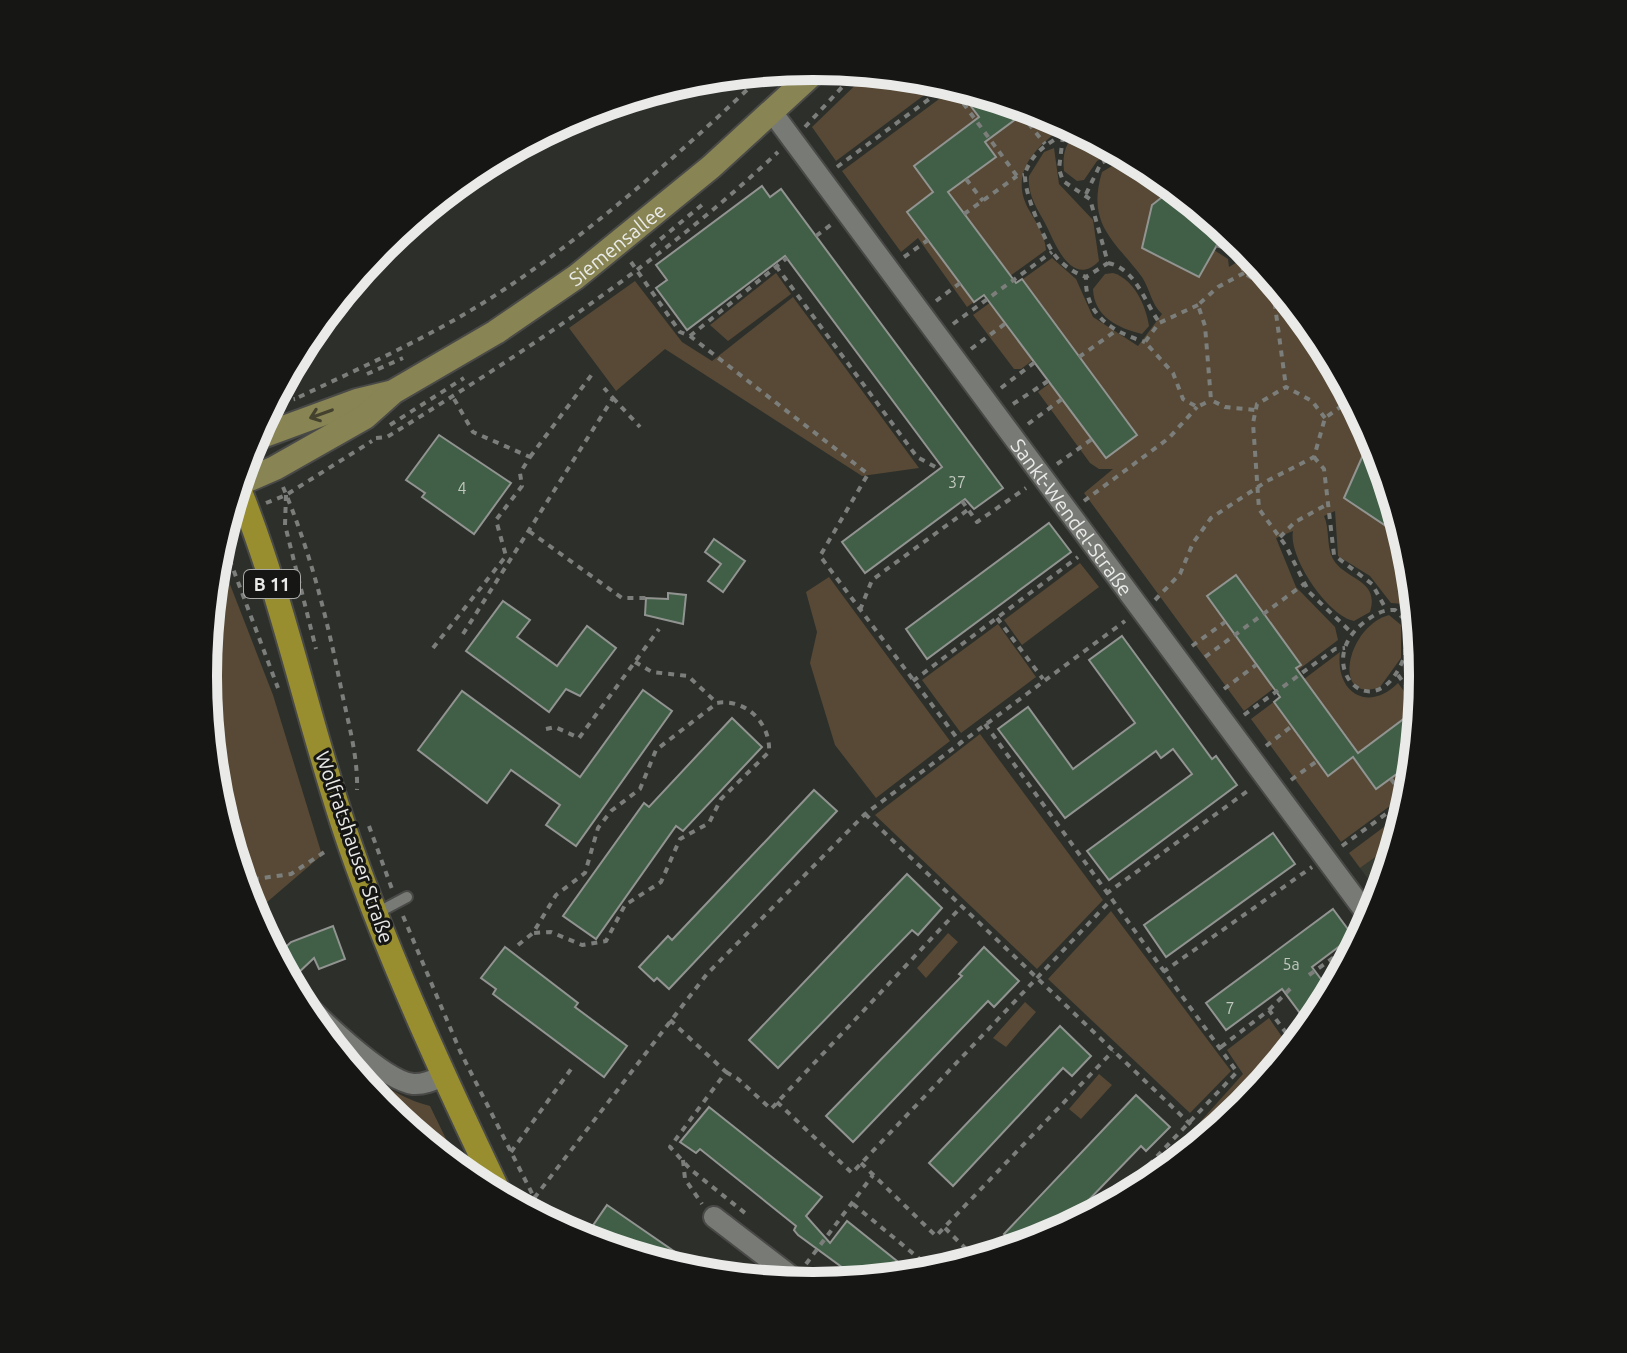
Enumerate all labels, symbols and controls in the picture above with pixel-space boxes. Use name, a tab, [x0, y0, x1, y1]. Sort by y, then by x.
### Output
street label: Siemensallee	[564, 198, 670, 290]
one-way arrow	[309, 408, 334, 422]
street label: Sankt-Wendel-Straße	[1007, 434, 1138, 600]
house number: 37	[948, 473, 966, 491]
house number: 4	[457, 479, 467, 497]
road number: B 11	[244, 570, 300, 598]
street label: Wolfratshauser Straße	[311, 748, 399, 946]
house number: 5a	[1282, 955, 1300, 973]
house number: 7	[1225, 999, 1235, 1017]

